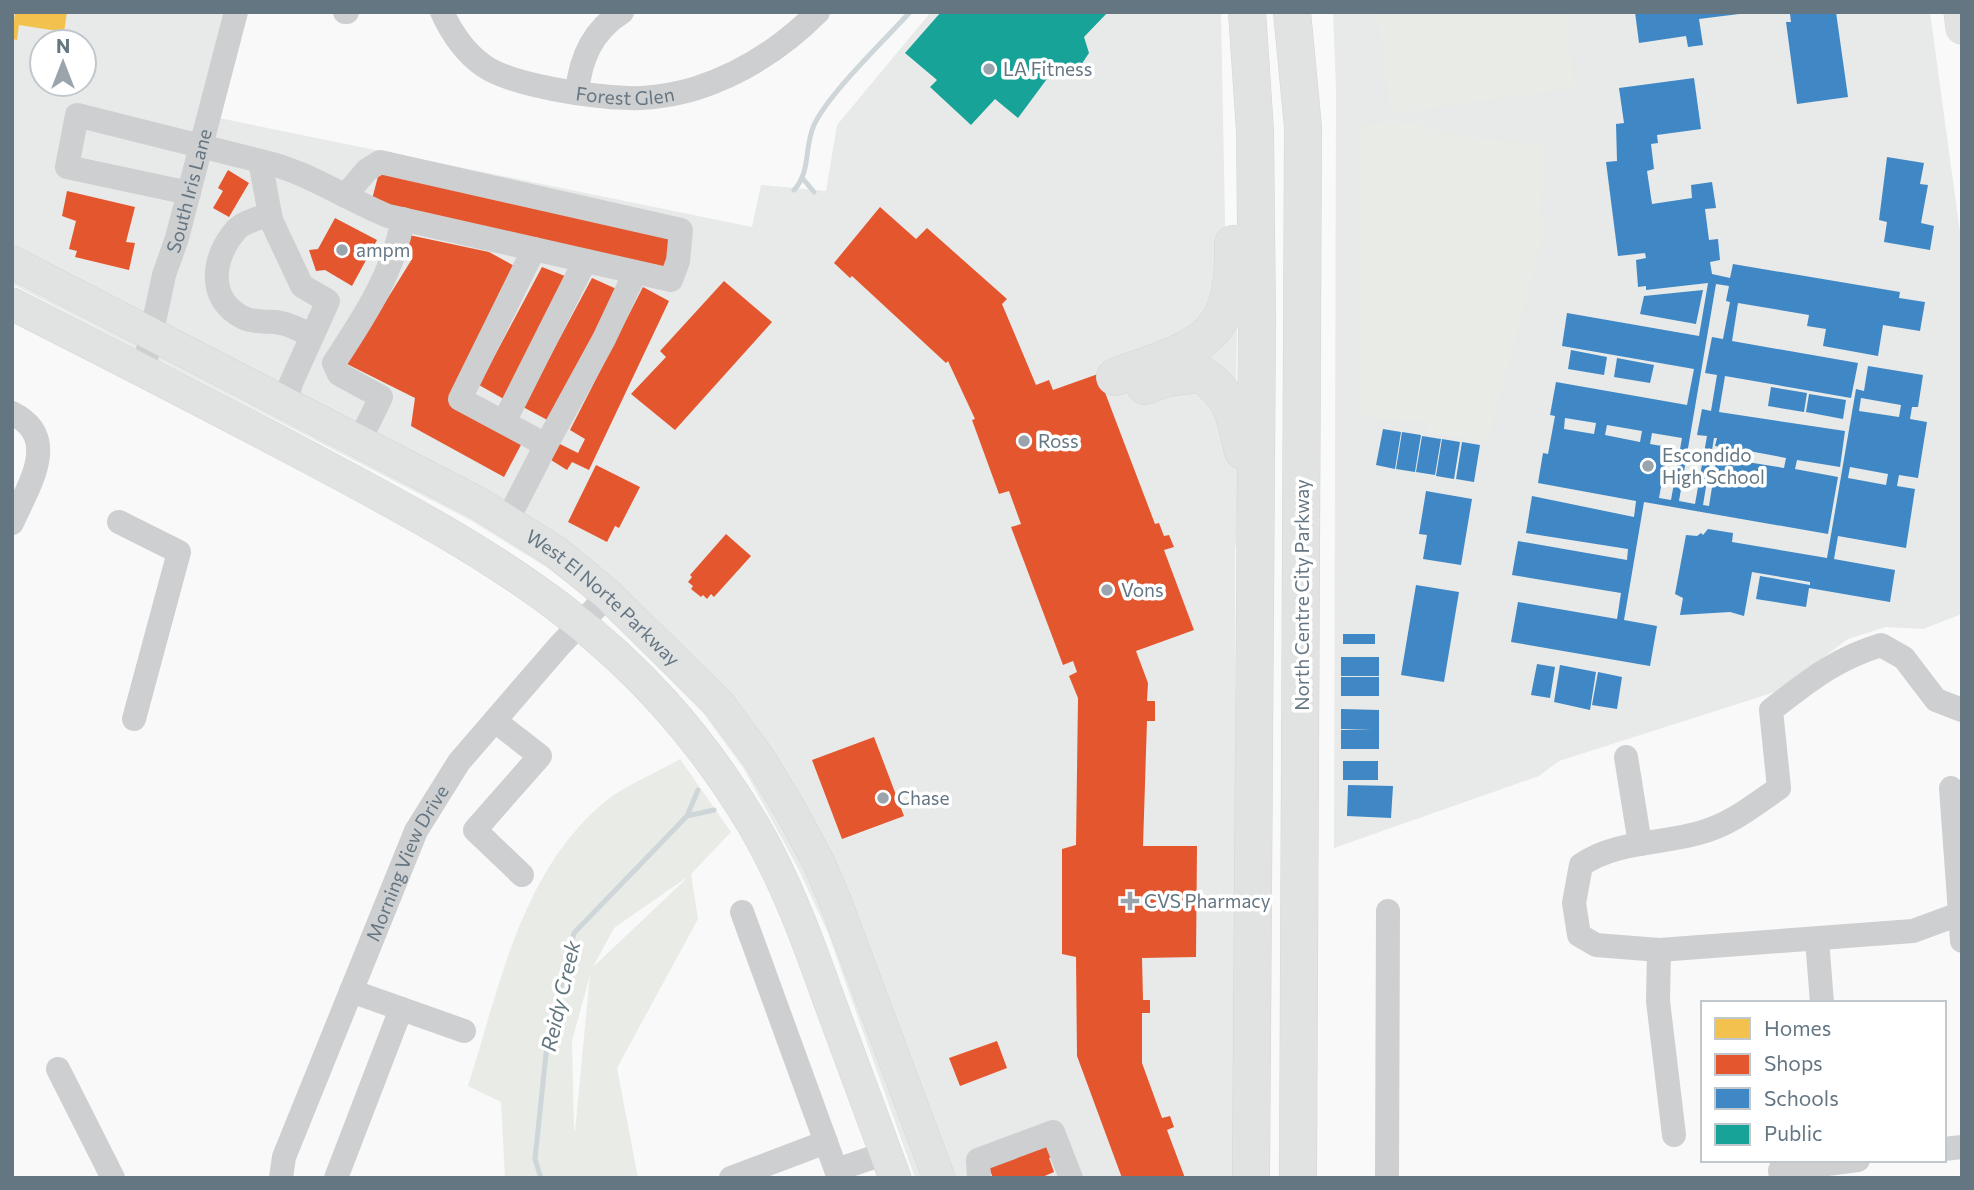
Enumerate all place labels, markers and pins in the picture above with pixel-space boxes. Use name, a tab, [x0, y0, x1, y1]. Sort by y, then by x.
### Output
place label: LA Fitness	[1003, 57, 1092, 80]
marker: LA Fitness	[981, 61, 997, 77]
place label: ampm	[356, 238, 410, 261]
marker: ampm	[334, 242, 350, 258]
place label: Ross	[1038, 429, 1079, 452]
marker: Ross	[1016, 433, 1032, 449]
place label: Escondido High School	[1662, 443, 1765, 488]
marker: Escondido High School	[1640, 458, 1656, 474]
place label: Vons	[1121, 578, 1164, 601]
marker: Vons	[1099, 582, 1115, 598]
place label: Chase	[897, 786, 950, 809]
marker: Chase	[875, 790, 891, 806]
place label: CVS Pharmacy	[1144, 889, 1271, 912]
marker: CVS Pharmacy	[1122, 893, 1138, 909]

